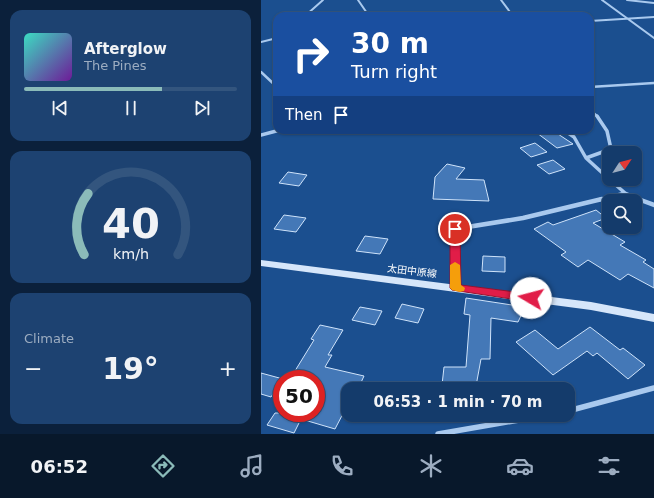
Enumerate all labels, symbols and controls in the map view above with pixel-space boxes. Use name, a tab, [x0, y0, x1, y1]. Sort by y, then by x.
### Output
text: 30 m	[351, 27, 429, 60]
icon: right	[285, 28, 337, 80]
text: Afterglow	[84, 40, 167, 58]
text: The Pines	[84, 58, 147, 73]
text: Turn right	[351, 61, 437, 82]
icon: previous	[49, 97, 71, 119]
icon: pause	[120, 97, 142, 119]
icon: next	[191, 97, 213, 119]
icon: arrive	[330, 104, 352, 126]
text: Then	[285, 106, 322, 124]
north arrow	[602, 146, 642, 186]
map controls	[602, 146, 642, 234]
button: search	[602, 194, 642, 234]
text: 40	[102, 199, 159, 248]
pin	[438, 212, 472, 246]
icon: arrive	[444, 218, 466, 240]
text: km/h	[112, 246, 149, 262]
street label: 太田中原線	[387, 262, 437, 280]
position arrow	[510, 277, 552, 319]
text: Climate	[24, 331, 74, 346]
text: 19°	[102, 351, 159, 386]
text: −	[24, 356, 42, 381]
text: +	[219, 356, 237, 381]
speed limit sign: 50	[273, 370, 325, 422]
text: 06:53 · 1 min · 70 m	[374, 393, 542, 411]
icon: directions	[149, 452, 177, 480]
icon: music	[238, 452, 266, 480]
icon: phone	[328, 452, 356, 480]
icon: climate	[417, 452, 445, 480]
icon: car	[506, 452, 534, 480]
icon: filters	[595, 452, 623, 480]
text: 06:52	[31, 456, 88, 477]

